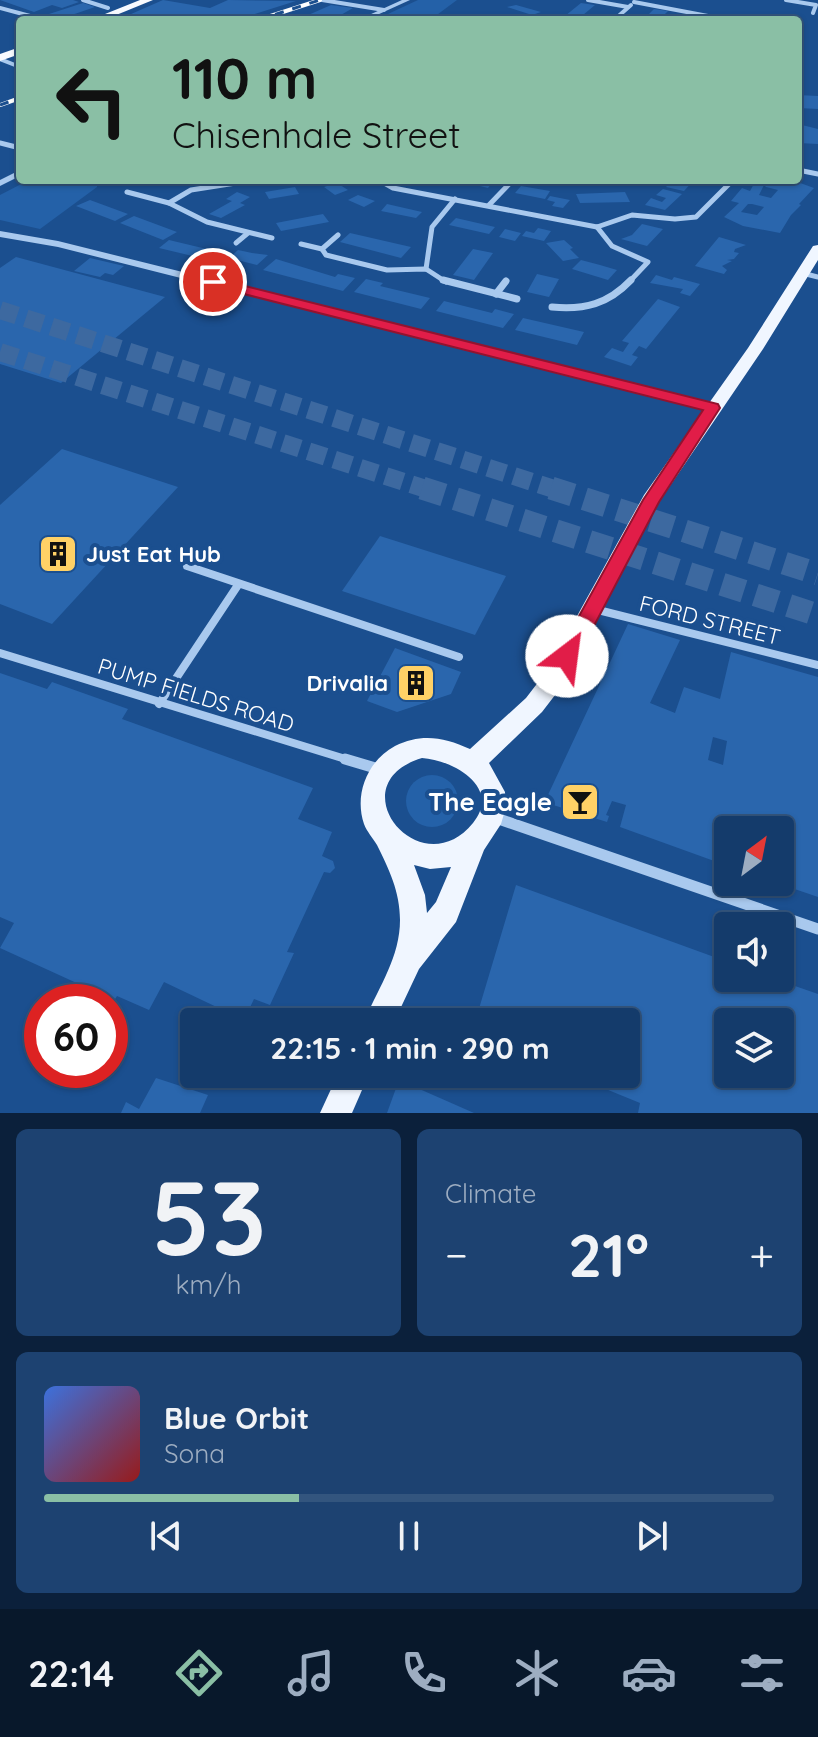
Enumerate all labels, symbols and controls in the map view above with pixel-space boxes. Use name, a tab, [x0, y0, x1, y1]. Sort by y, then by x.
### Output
text: 110 m	[172, 43, 317, 113]
icon: left	[40, 48, 144, 152]
text: Chisenhale Street	[172, 112, 460, 157]
pin	[179, 248, 247, 316]
icon: arrive	[191, 260, 235, 304]
building icon: Just Eat Hub	[37, 533, 79, 575]
place label: Just Eat Hub	[86, 540, 221, 568]
street label: FORD STREET	[637, 589, 783, 651]
position arrow	[525, 614, 609, 698]
street label: PUMP FIELDS ROAD	[94, 652, 298, 738]
building icon: Drivalia	[395, 662, 437, 704]
place label: Drivalia	[306, 669, 388, 697]
bar icon: The Eagle	[559, 781, 601, 823]
place label: The Eagle	[428, 785, 552, 818]
north arrow	[714, 816, 794, 896]
map controls	[714, 816, 794, 1088]
button: sound	[714, 912, 794, 992]
speed limit sign: 60	[24, 984, 128, 1088]
button: layers	[714, 1008, 794, 1088]
text: 22:15 · 1 min · 290 m	[270, 1029, 550, 1067]
text: 53	[151, 1151, 266, 1281]
text: Climate	[445, 1177, 536, 1210]
text: 21°	[568, 1217, 649, 1292]
text: −	[445, 1227, 468, 1282]
text: +	[749, 1227, 774, 1282]
text: km/h	[176, 1268, 241, 1301]
text: Blue Orbit	[164, 1399, 309, 1437]
text: Sona	[164, 1437, 225, 1470]
icon: previous	[144, 1514, 188, 1558]
icon: pause	[387, 1514, 431, 1558]
icon: next	[630, 1514, 674, 1558]
icon: directions	[171, 1645, 227, 1701]
icon: music	[283, 1645, 339, 1701]
icon: phone	[396, 1645, 452, 1701]
icon: climate	[509, 1645, 565, 1701]
icon: car	[621, 1645, 677, 1701]
icon: filters	[734, 1645, 790, 1701]
text: 22:14	[28, 1651, 114, 1696]

